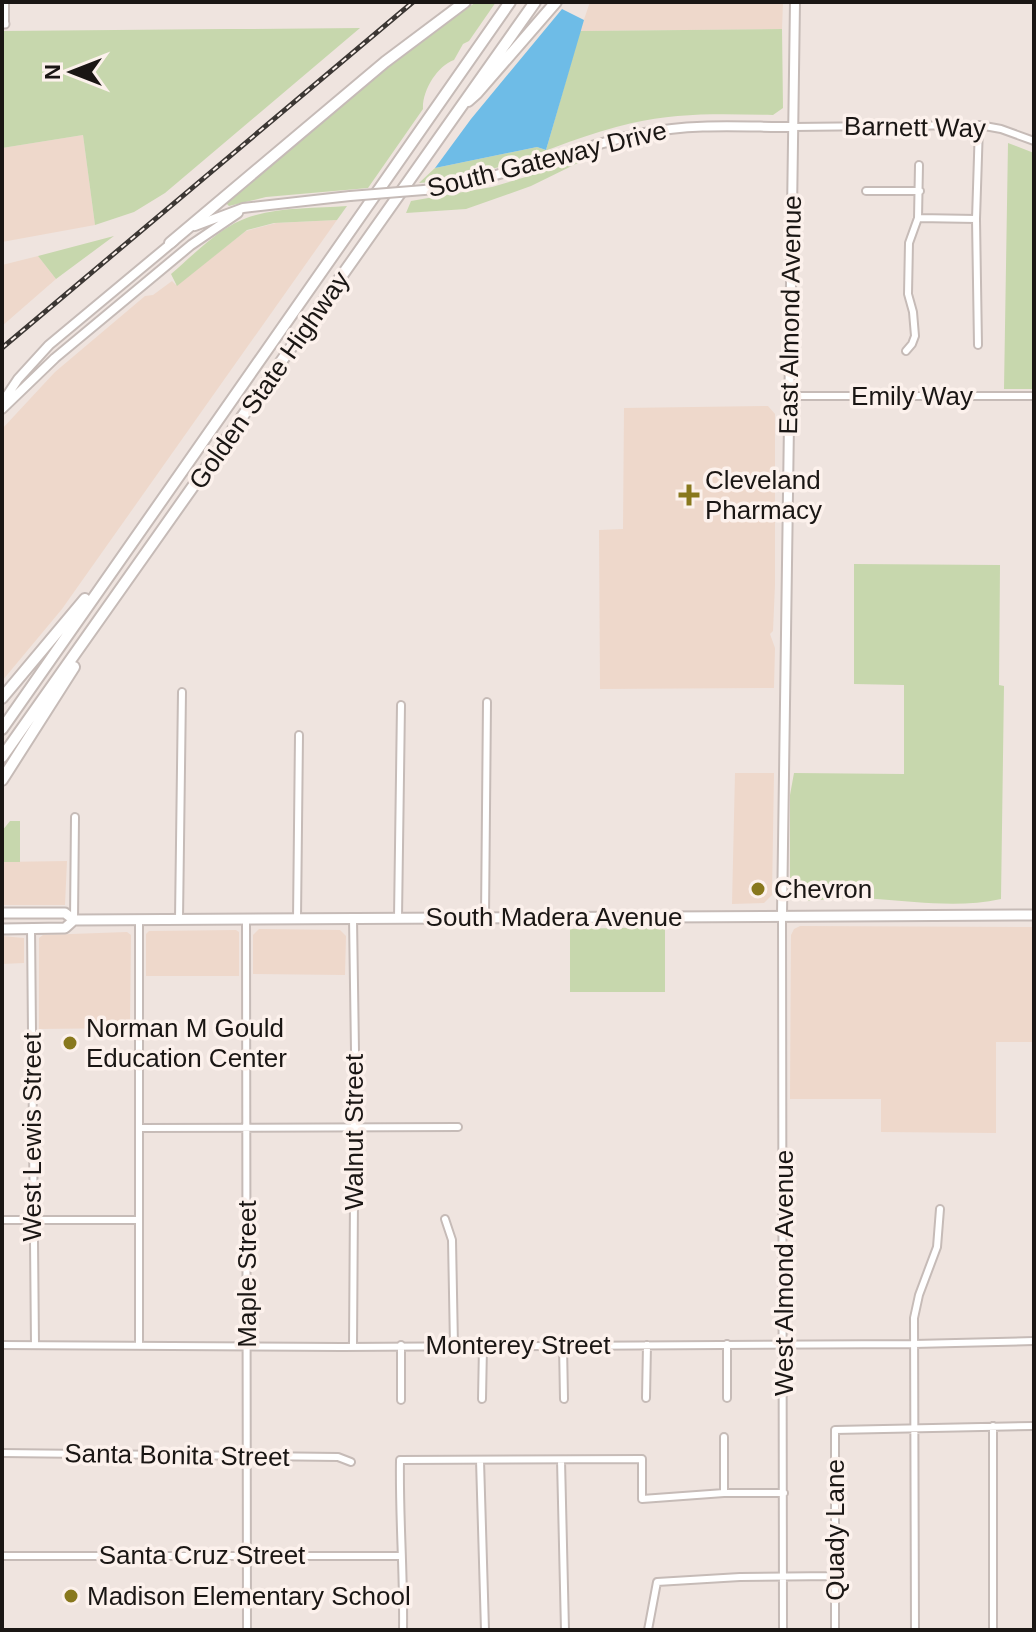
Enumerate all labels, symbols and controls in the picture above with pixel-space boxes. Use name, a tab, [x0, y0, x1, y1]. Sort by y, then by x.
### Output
north arrow	[32, 32, 112, 112]
text: N	[40, 64, 65, 80]
street label: Barnett Way	[844, 111, 986, 143]
street label: South Gateway Drive	[424, 115, 670, 203]
street label: East Almond Avenue	[773, 195, 807, 435]
street label: Golden State Highway	[183, 265, 355, 495]
street label: Emily Way	[851, 381, 973, 411]
place label: Cleveland Pharmacy	[705, 465, 822, 525]
marker: Cleveland Pharmacy	[680, 486, 698, 504]
place label: Chevron	[774, 874, 872, 904]
marker: Chevron	[749, 880, 767, 898]
street label: South Madera Avenue	[426, 902, 682, 932]
place label: Norman M Gould Education Center	[86, 1013, 287, 1073]
street label: West Lewis Street	[17, 1032, 47, 1242]
marker: Norman M Gould Education Center	[61, 1034, 79, 1052]
street label: Walnut Street	[339, 1053, 369, 1210]
street label: West Almond Avenue	[769, 1150, 799, 1396]
street label: Maple Street	[232, 1200, 262, 1348]
street label: Monterey Street	[426, 1330, 611, 1360]
street label: Santa Bonita Street	[64, 1438, 291, 1472]
street label: Quady Lane	[820, 1459, 850, 1601]
street label: Santa Cruz Street	[99, 1540, 306, 1570]
place label: Madison Elementary School	[87, 1581, 411, 1611]
marker: Madison Elementary School	[62, 1587, 80, 1605]

